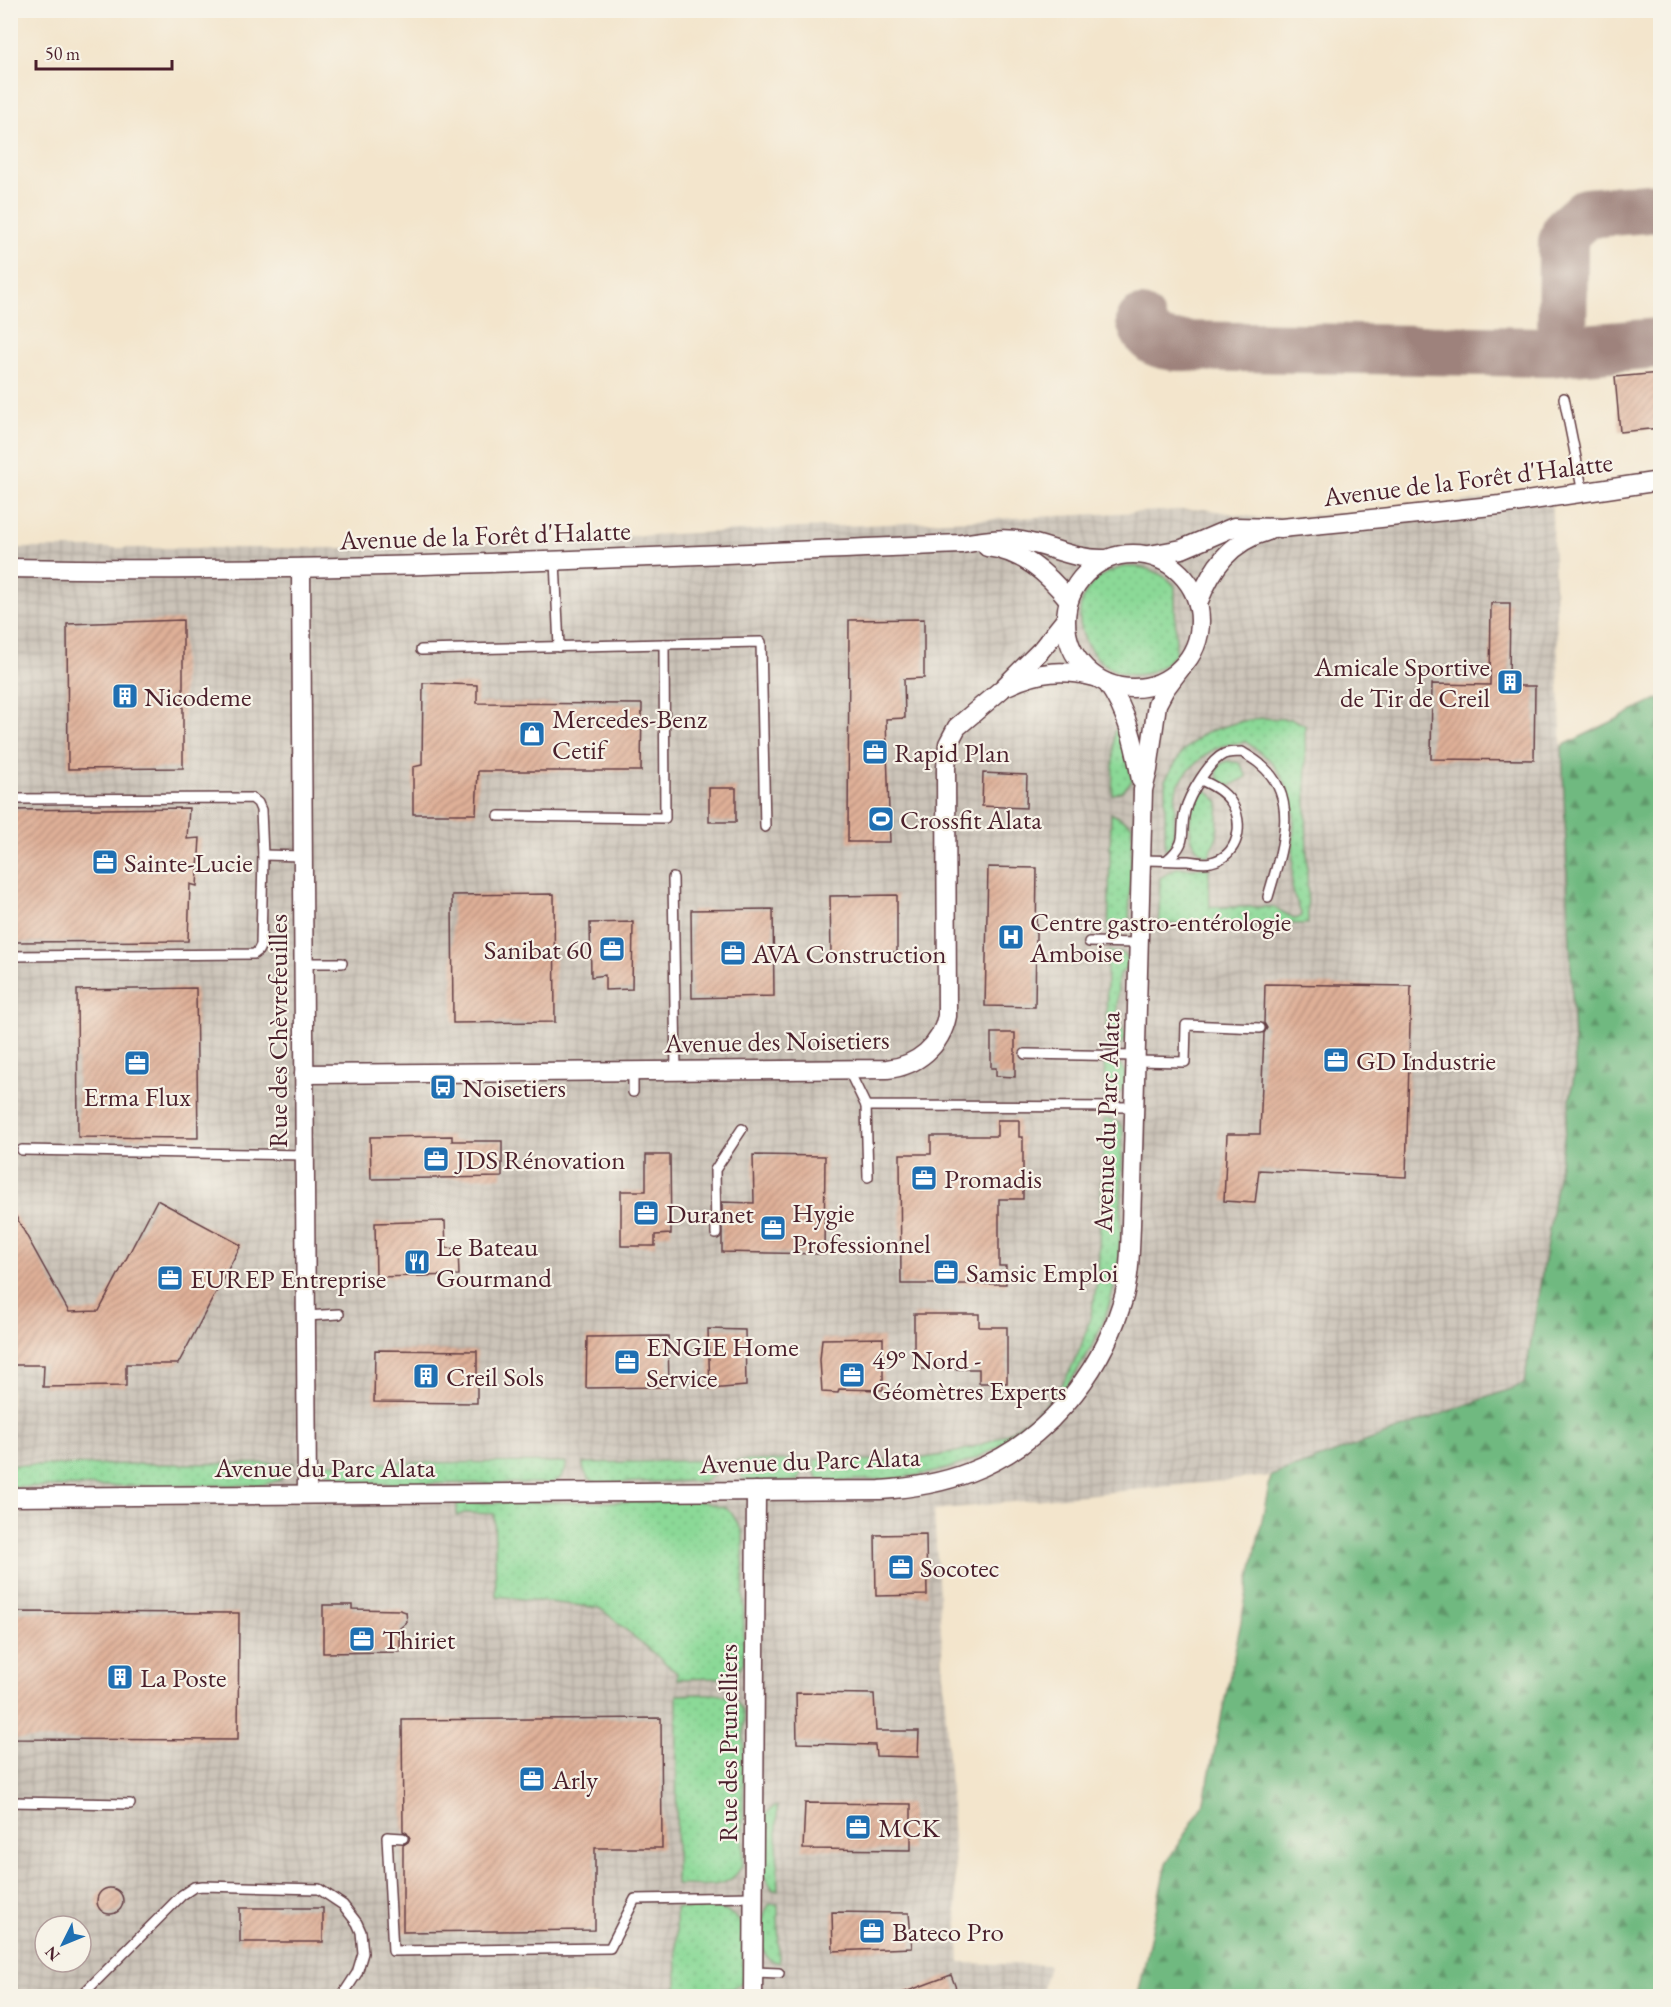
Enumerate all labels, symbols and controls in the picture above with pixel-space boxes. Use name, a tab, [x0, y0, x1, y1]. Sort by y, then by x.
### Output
scale bar	[36, 33, 172, 71]
text: 50 m	[45, 42, 80, 65]
street label: Avenue de la Forêt d'Halatte	[1320, 444, 1615, 514]
street label: Avenue de la Forêt d'Halatte	[338, 512, 631, 558]
place label: Amicale Sportive de Tir de Creil	[1313, 649, 1490, 715]
building icon: Amicale Sportive de Tir de Creil	[1495, 667, 1525, 697]
place label: Nicodeme	[144, 679, 252, 714]
building icon: Nicodeme	[110, 681, 140, 711]
place label: Mercedes-Benz Cetif	[552, 701, 708, 767]
shop icon: Mercedes-Benz Cetif	[517, 719, 547, 749]
place label: Rapid Plan	[894, 735, 1010, 770]
office icon: Rapid Plan	[860, 737, 890, 767]
place label: Crossfit Alata	[900, 802, 1042, 837]
sports icon: Crossfit Alata	[866, 804, 896, 834]
place label: Sainte-Lucie	[124, 845, 253, 880]
office icon: Sainte-Lucie	[90, 847, 120, 877]
place label: Centre gastro-entérologie Amboise	[1029, 904, 1291, 970]
street label: Rue des Chèvrefeuilles	[260, 914, 295, 1148]
hospital icon: Centre gastro-entérologie Amboise	[996, 922, 1026, 952]
place label: Sanibat 60	[484, 932, 592, 967]
office icon: Sanibat 60	[597, 934, 627, 964]
place label: AVA Construction	[751, 936, 947, 971]
office icon: AVA Construction	[718, 938, 748, 968]
street label: Avenue du Parc Alata	[1085, 1011, 1127, 1234]
street label: Avenue des Noisetiers	[663, 1022, 890, 1060]
place label: GD Industrie	[1356, 1043, 1496, 1078]
office icon: GD Industrie	[1321, 1045, 1351, 1075]
office icon: Erma Flux	[122, 1048, 152, 1078]
place label: Noisetiers	[462, 1070, 566, 1105]
bus stop icon: Noisetiers	[428, 1072, 458, 1102]
place label: Erma Flux	[83, 1079, 191, 1114]
place label: JDS Rénovation	[454, 1142, 625, 1177]
office icon: JDS Rénovation	[421, 1144, 451, 1174]
place label: Promadis	[944, 1161, 1042, 1196]
office icon: Promadis	[909, 1163, 939, 1193]
place label: Hygie Professionnel	[792, 1195, 931, 1261]
place label: Duranet	[666, 1196, 754, 1231]
office icon: Duranet	[631, 1198, 661, 1228]
office icon: Hygie Professionnel	[758, 1213, 788, 1243]
place label: Le Bateau Gourmand	[436, 1229, 552, 1295]
restaurant icon: Le Bateau Gourmand	[402, 1247, 432, 1277]
place label: Samsic Emploi	[966, 1255, 1119, 1290]
office icon: Samsic Emploi	[931, 1257, 961, 1287]
place label: EUREP Entreprise	[190, 1261, 386, 1296]
office icon: EUREP Entreprise	[155, 1263, 185, 1293]
place label: ENGIE Home Service	[646, 1329, 799, 1395]
place label: 49° Nord - Géomètres Experts	[872, 1342, 1067, 1408]
office icon: ENGIE Home Service	[612, 1347, 642, 1377]
place label: Creil Sols	[446, 1359, 544, 1394]
office icon: 49° Nord - Géomètres Experts	[837, 1360, 867, 1390]
building icon: Creil Sols	[411, 1361, 441, 1391]
street label: Avenue du Parc Alata	[698, 1439, 921, 1481]
street label: Avenue du Parc Alata	[213, 1450, 436, 1485]
place label: Socotec	[920, 1550, 999, 1585]
office icon: Socotec	[886, 1552, 916, 1582]
place label: Thiriet	[382, 1622, 456, 1657]
office icon: Thiriet	[347, 1624, 377, 1654]
street label: Rue des Prunelliers	[710, 1644, 745, 1842]
place label: La Poste	[140, 1660, 227, 1695]
building icon: La Poste	[105, 1662, 135, 1692]
place label: Arly	[551, 1762, 598, 1797]
office icon: Arly	[517, 1764, 547, 1794]
place label: MCK	[878, 1810, 940, 1845]
office icon: MCK	[843, 1812, 873, 1842]
north arrow	[33, 1914, 93, 1974]
place label: Bateco Pro	[892, 1914, 1004, 1949]
office icon: Bateco Pro	[857, 1916, 887, 1946]
text: N	[40, 1942, 64, 1966]

